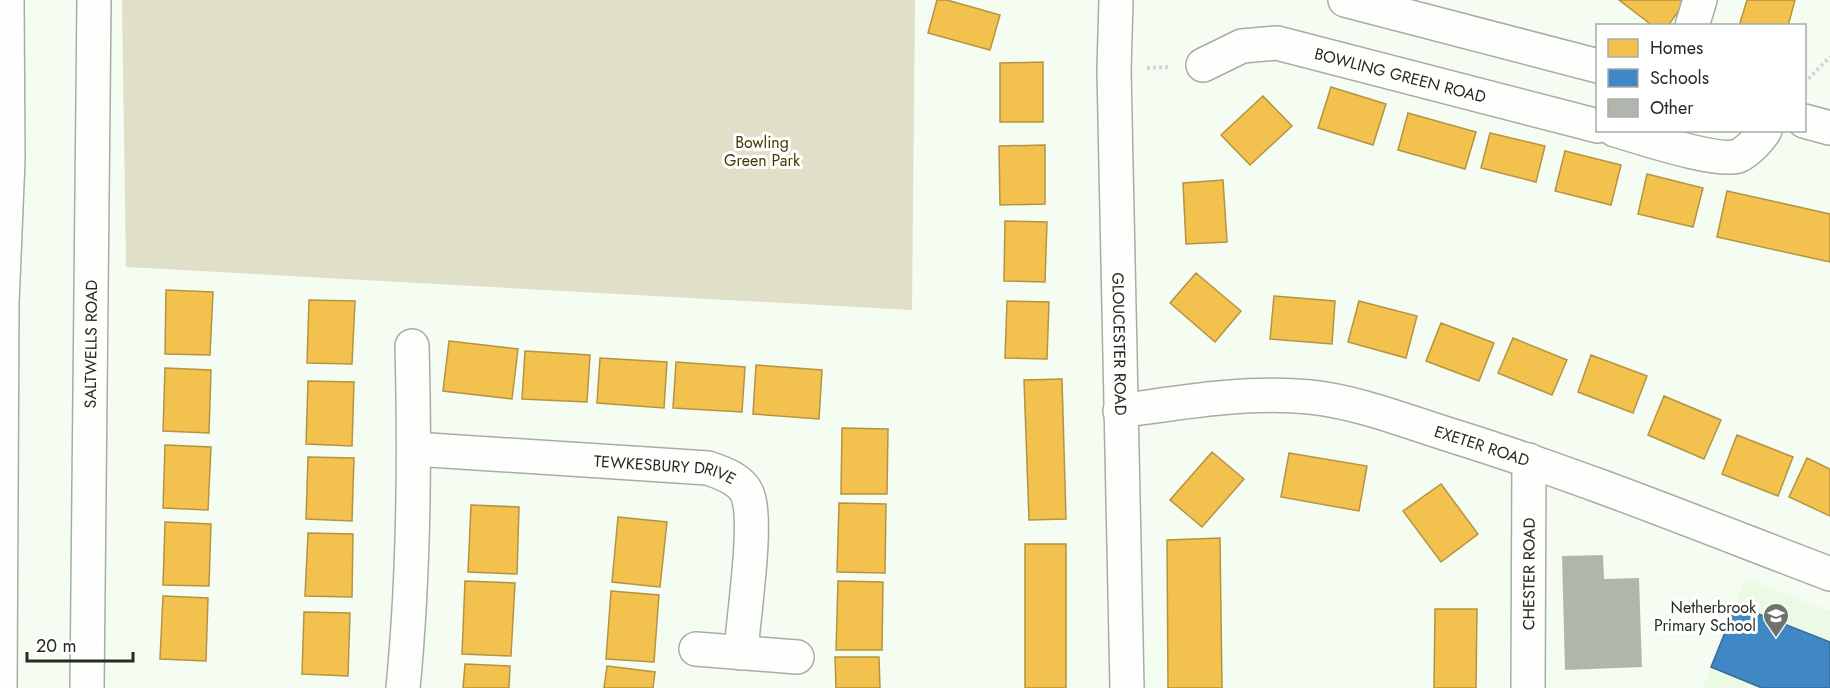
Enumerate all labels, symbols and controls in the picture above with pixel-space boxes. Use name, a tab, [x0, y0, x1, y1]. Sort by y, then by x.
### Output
legend	[1596, 24, 1806, 132]
text: Homes	[1650, 35, 1703, 61]
street label: BOWLING GREEN ROAD	[1312, 42, 1489, 108]
text: Schools	[1650, 65, 1709, 91]
text: Other	[1650, 95, 1694, 121]
park label: Bowling Green Park	[724, 131, 801, 172]
street label: GLOUCESTER ROAD	[1107, 272, 1133, 416]
street label: SALTWELLS ROAD	[78, 279, 103, 408]
street label: EXETER ROAD	[1432, 419, 1533, 472]
street label: TEWKESBURY DRIVE	[593, 449, 740, 490]
street label: CHESTER ROAD	[1517, 518, 1540, 630]
place label: Netherbrook Primary School	[1654, 596, 1757, 637]
school or university icon: Netherbrook Primary School	[1761, 601, 1791, 639]
scale bar	[27, 625, 134, 663]
text: 20 m	[36, 633, 76, 659]

